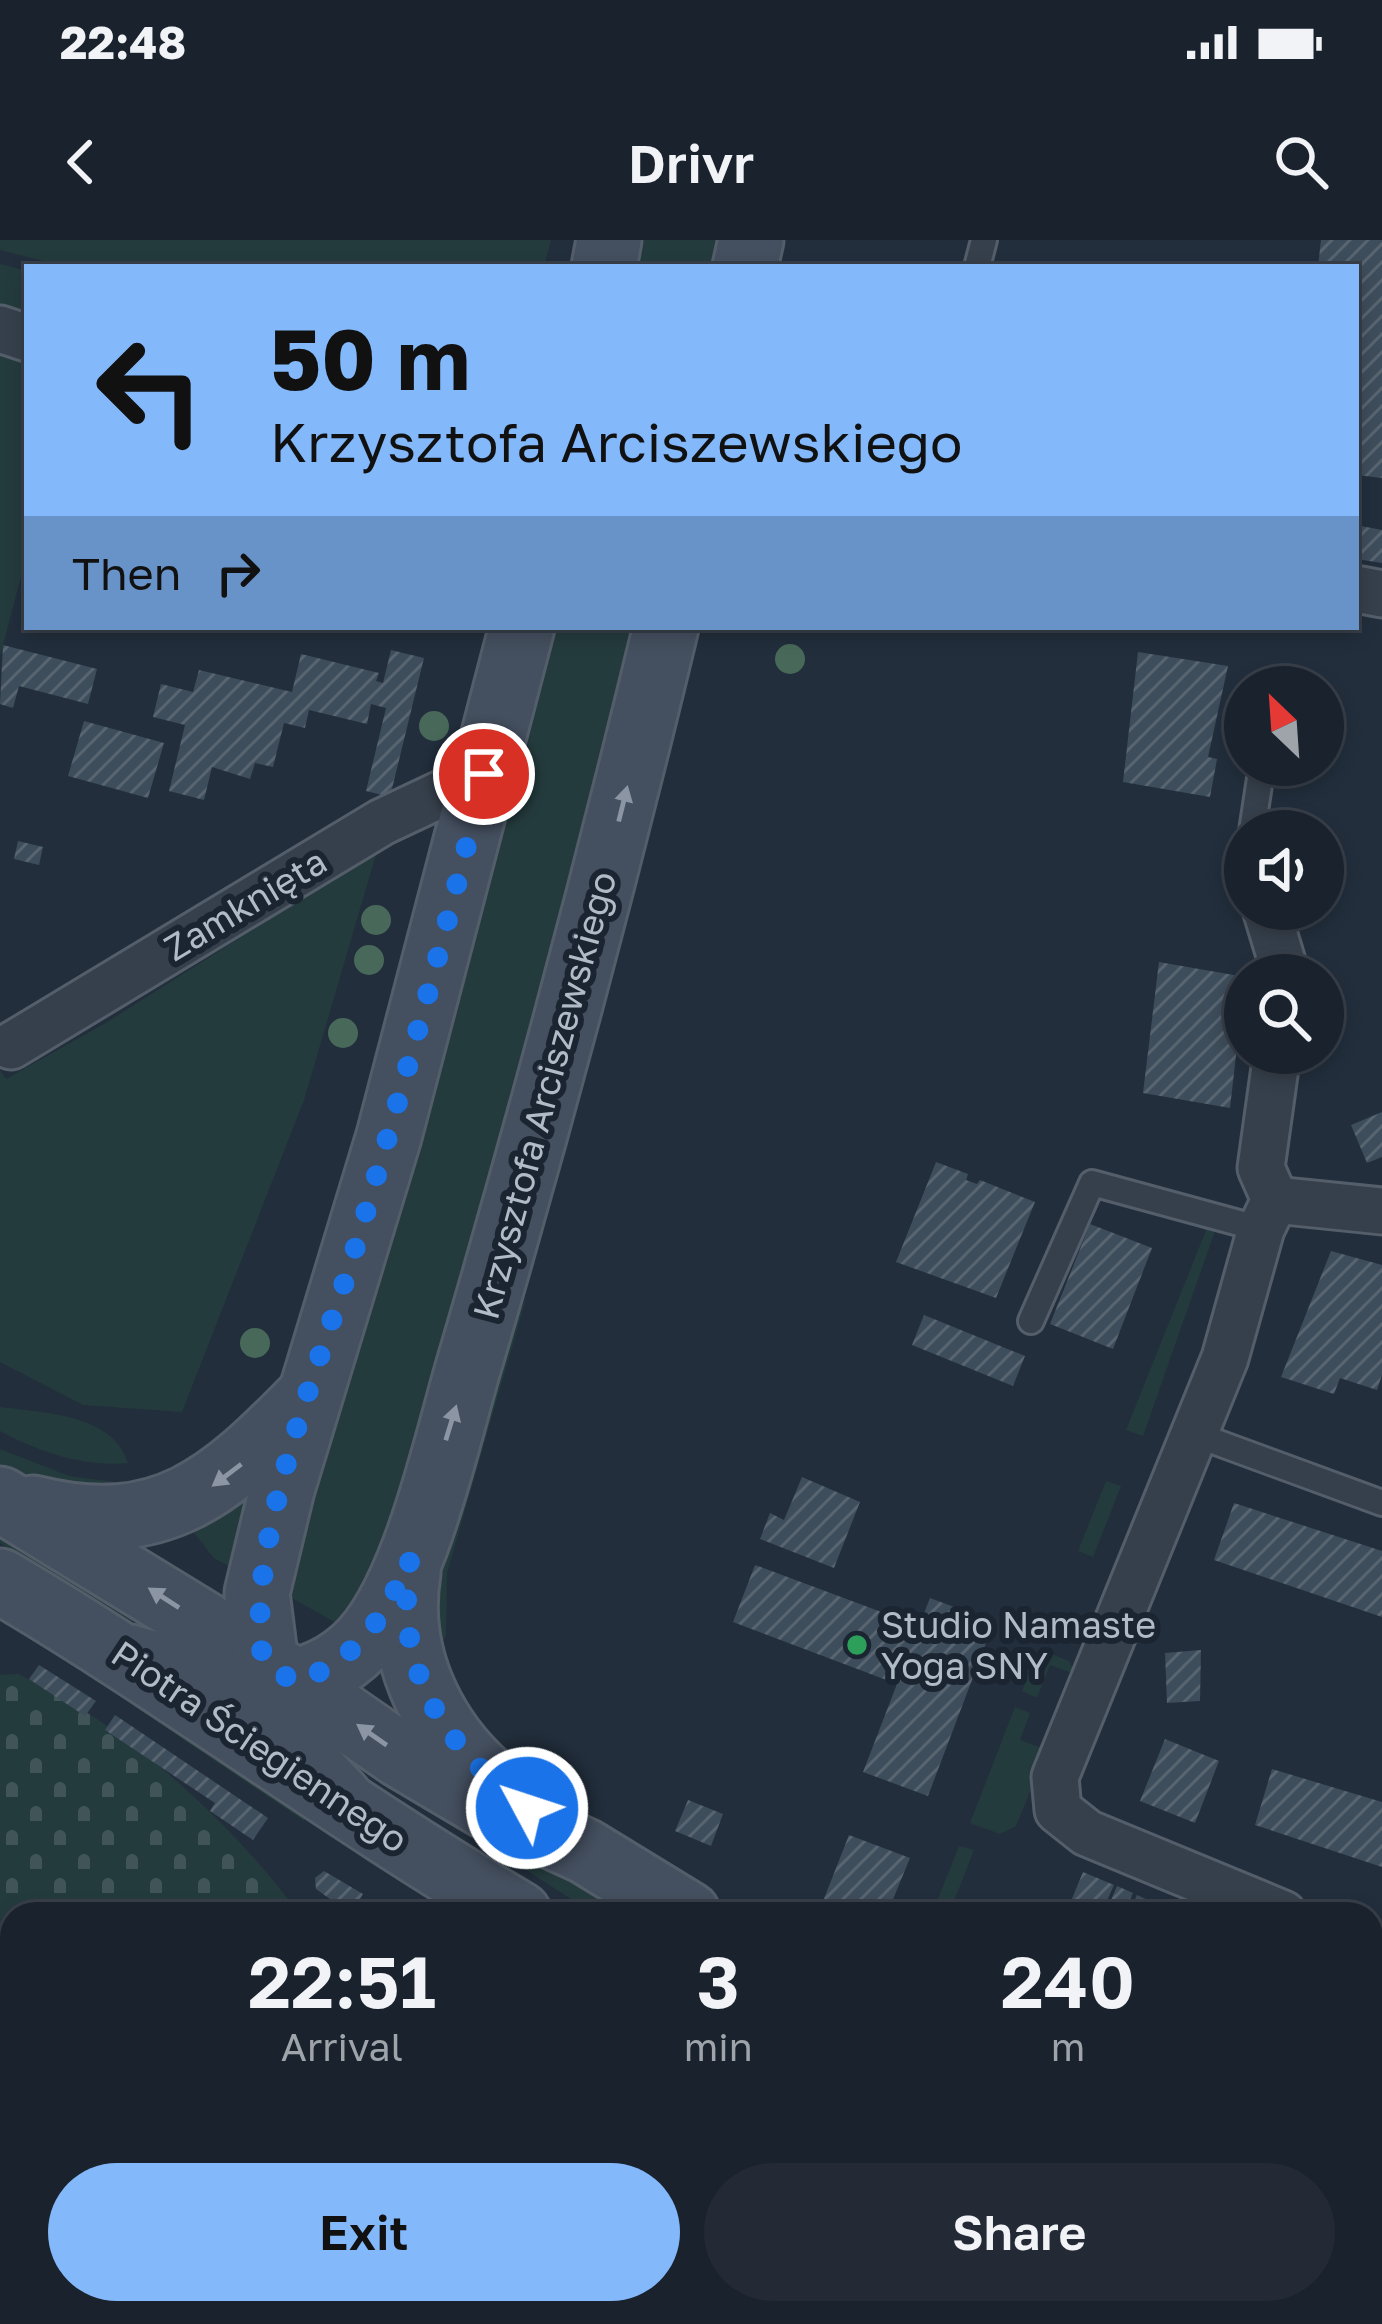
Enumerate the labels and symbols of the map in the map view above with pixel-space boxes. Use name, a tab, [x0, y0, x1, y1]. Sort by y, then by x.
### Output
north arrow	[1224, 666, 1344, 786]
pin	[433, 723, 535, 825]
one-way arrow	[614, 786, 633, 823]
street label: Zamknięta	[156, 839, 334, 969]
street label: Krzysztofa Arciszewskiego	[464, 867, 624, 1323]
one-way arrow	[443, 1404, 461, 1441]
one-way arrow	[211, 1462, 243, 1486]
one-way arrow	[148, 1587, 180, 1609]
place label: Studio Namaste Yoga SNY	[881, 1603, 1156, 1687]
street label: Piotra Ściegiennego	[104, 1631, 416, 1861]
marker: Studio Namaste Yoga SNY	[844, 1632, 870, 1658]
one-way arrow	[356, 1725, 388, 1748]
position arrow	[464, 1745, 590, 1871]

